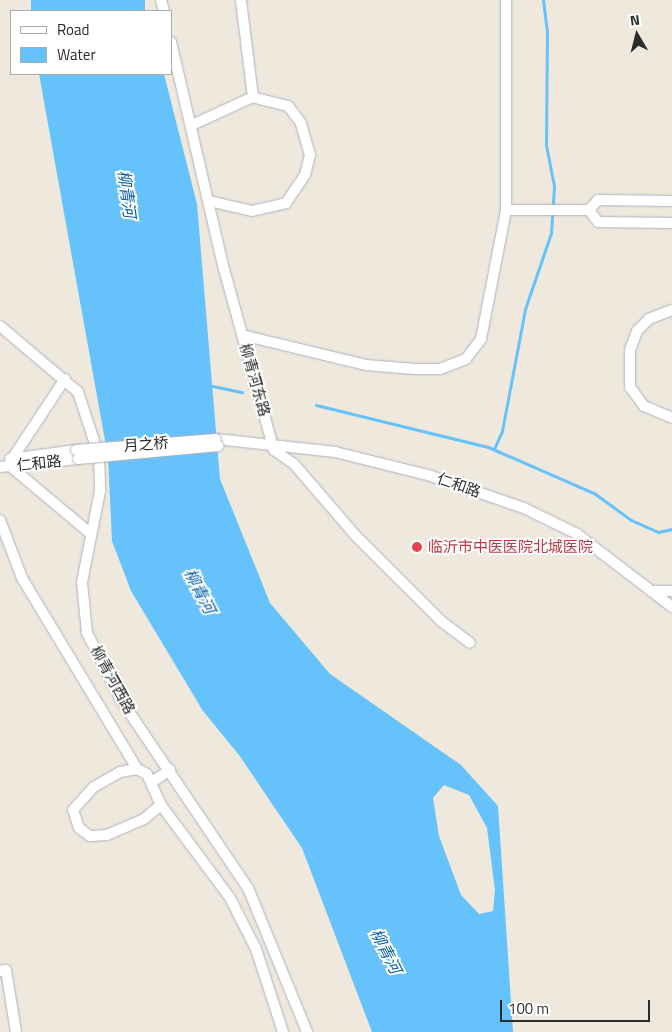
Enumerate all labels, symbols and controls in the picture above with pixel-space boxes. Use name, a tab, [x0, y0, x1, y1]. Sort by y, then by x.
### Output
text: N	[629, 9, 641, 31]
legend	[10, 10, 172, 75]
north arrow	[612, 10, 662, 60]
text: Road	[57, 18, 89, 41]
text: Water	[57, 43, 96, 66]
water label: 柳青河	[114, 169, 140, 219]
street label: 柳青河东路	[236, 341, 274, 419]
street label: 月之桥	[123, 433, 169, 455]
street label: 仁和路	[16, 452, 62, 474]
street label: 仁和路	[435, 469, 483, 501]
place label: 临沂市中医医院北城医院	[428, 538, 593, 556]
marker: 临沂市中医医院北城医院	[410, 540, 424, 554]
water label: 柳青河	[181, 565, 219, 617]
street label: 柳青河西路	[87, 643, 139, 717]
water label: 柳青河	[367, 925, 405, 977]
scale bar	[502, 990, 652, 1022]
text: 100 m	[508, 997, 549, 1020]

